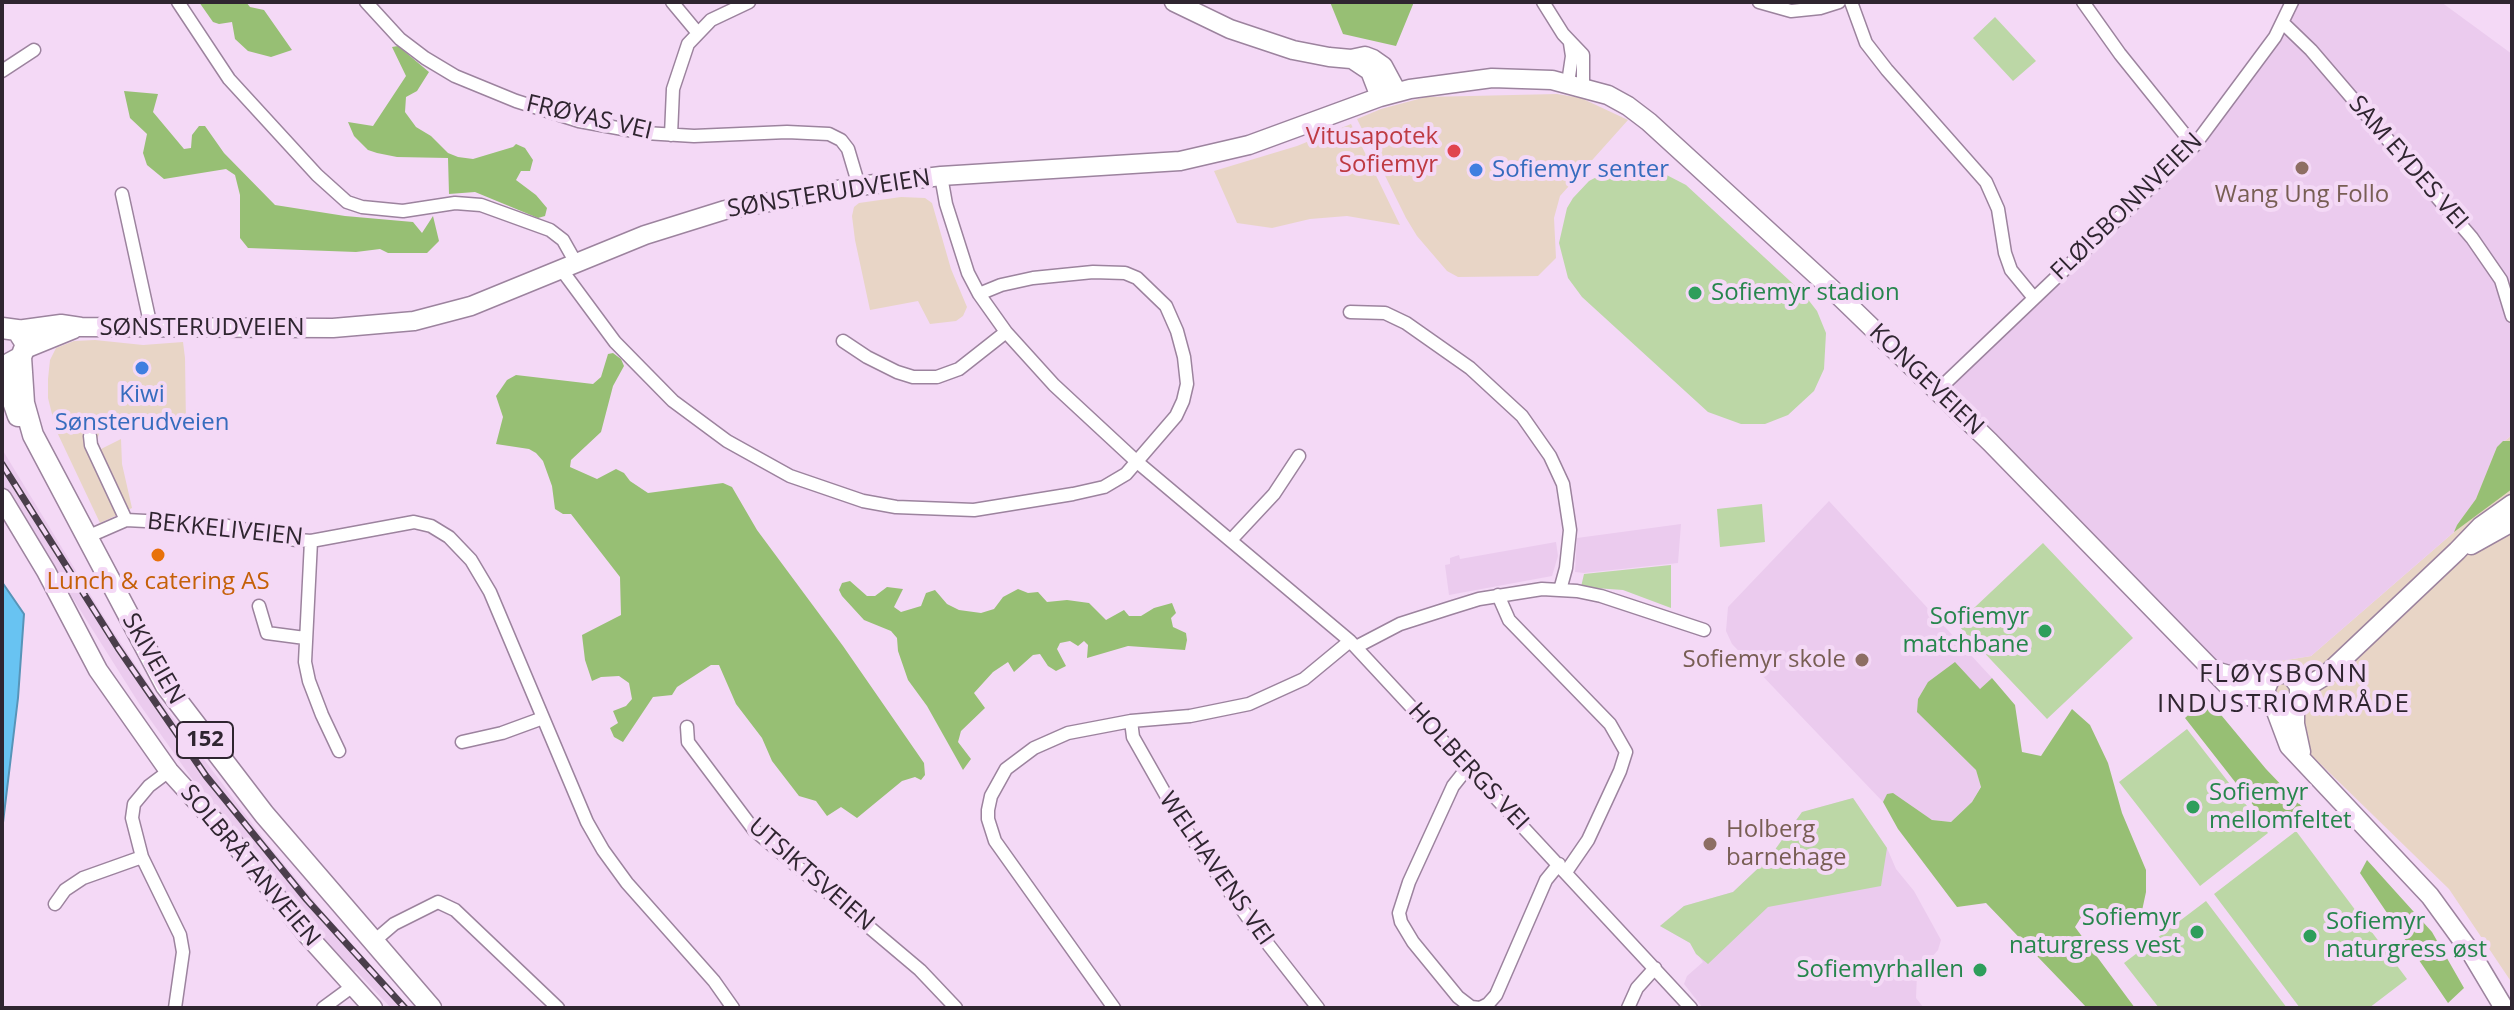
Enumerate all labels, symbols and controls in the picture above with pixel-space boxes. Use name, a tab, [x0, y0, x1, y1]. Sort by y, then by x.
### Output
street label: FRØYAS VEI	[523, 90, 655, 146]
street label: SAM EYDES VEI	[2342, 90, 2474, 236]
place label: Vitusapotek Sofiemyr	[1306, 123, 1438, 179]
street label: FLØISBONNVEIEN	[2045, 127, 2209, 287]
marker: Vitusapotek Sofiemyr	[1445, 142, 1463, 160]
place label: Sofiemyr senter	[1492, 156, 1669, 184]
marker: Wang Ung Follo	[2293, 159, 2311, 177]
marker: Sofiemyr senter	[1467, 161, 1485, 179]
street label: SØNSTERUDVEIEN	[725, 164, 933, 224]
place label: Wang Ung Follo	[2215, 181, 2389, 209]
place label: Sofiemyr stadion	[1711, 279, 1900, 307]
marker: Sofiemyr stadion	[1686, 284, 1704, 302]
street label: SØNSTERUDVEIEN	[99, 314, 305, 342]
street label: KONGEVEIEN	[1863, 318, 1989, 442]
marker: Kiwi Sønsterudveien	[133, 359, 151, 377]
place label: Kiwi Sønsterudveien	[55, 381, 229, 437]
street label: BEKKELIVEIEN	[146, 507, 304, 553]
marker: Lunch & catering AS	[149, 546, 167, 564]
place label: Lunch & catering AS	[46, 568, 270, 596]
place label: Sofiemyr matchbane	[1902, 603, 2029, 659]
street label: SKIVEIEN	[115, 608, 191, 710]
marker: Sofiemyr matchbane	[2036, 622, 2054, 640]
place label: Sofiemyr skole	[1682, 646, 1846, 674]
marker: Sofiemyr skole	[1853, 651, 1871, 669]
district label: FLØYSBONN INDUSTRIOMRÅDE	[2157, 659, 2411, 720]
street label: HOLBERGS VEI	[1402, 697, 1534, 837]
road number: 152	[177, 722, 233, 758]
street label: SOLBRÅTANVEIEN	[174, 779, 326, 953]
place label: Sofiemyr mellomfeltet	[2209, 779, 2352, 835]
street label: WELHAVENS VEI	[1152, 787, 1280, 951]
marker: Sofiemyr mellomfeltet	[2184, 798, 2202, 816]
street label: UTSIKTSVEIEN	[742, 812, 880, 938]
place label: Holberg barnehage	[1726, 816, 1847, 872]
marker: Holberg barnehage	[1701, 835, 1719, 853]
place label: Sofiemyr naturgress vest	[2009, 904, 2181, 960]
place label: Sofiemyr naturgress øst	[2326, 908, 2487, 964]
marker: Sofiemyr naturgress vest	[2188, 923, 2206, 941]
marker: Sofiemyr naturgress øst	[2301, 927, 2319, 945]
place label: Sofiemyrhallen	[1796, 956, 1964, 984]
marker: Sofiemyrhallen	[1971, 961, 1989, 979]

